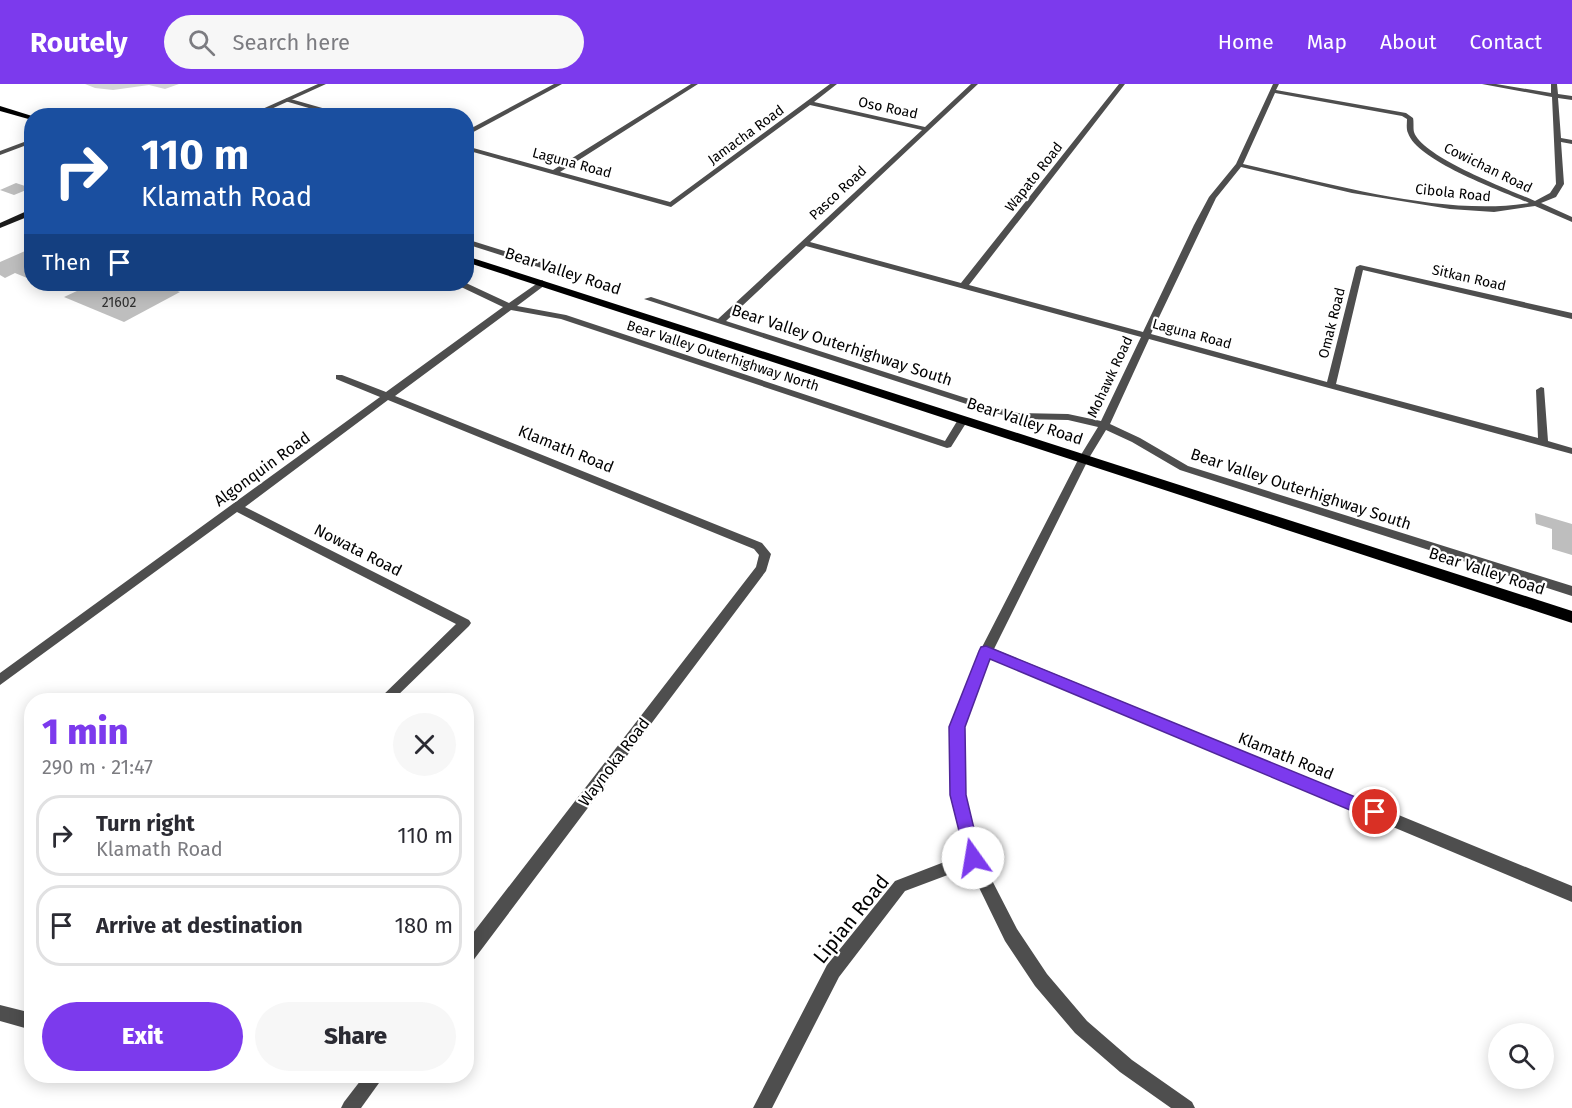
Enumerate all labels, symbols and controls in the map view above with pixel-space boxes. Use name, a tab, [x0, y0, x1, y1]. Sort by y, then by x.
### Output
search box	[164, 15, 584, 69]
text: Routely	[30, 26, 128, 59]
icon: search	[185, 26, 218, 59]
text: Search here	[233, 29, 350, 56]
text: Home	[1218, 29, 1274, 55]
text: Map	[1307, 29, 1347, 55]
text: About	[1380, 29, 1437, 55]
text: Contact	[1470, 29, 1542, 55]
street label: Oso Road	[857, 93, 919, 123]
street label: Jamacha Road	[705, 102, 787, 168]
text: 110 m	[141, 130, 249, 180]
icon: right	[42, 132, 120, 210]
street label: Wapato Road	[1002, 139, 1066, 215]
street label: Cowichan Road	[1441, 139, 1535, 197]
street label: Laguna Road	[530, 144, 614, 182]
street label: Pasco Road	[806, 162, 870, 224]
text: Klamath Road	[141, 181, 312, 213]
street label: Cibola Road	[1414, 181, 1492, 205]
street label: Bear Valley Road	[502, 243, 624, 299]
icon: arrive	[103, 246, 136, 279]
text: Then	[42, 249, 91, 276]
street label: Sitkan Road	[1430, 261, 1508, 295]
street label: Omak Road	[1315, 286, 1349, 360]
house number: 21602	[102, 294, 136, 311]
street label: Bear Valley Outerhighway South	[729, 300, 955, 390]
street label: Laguna Road	[1150, 315, 1234, 353]
street label: Bear Valley Outerhighway North	[625, 317, 821, 395]
street label: Mohawk Road	[1084, 334, 1136, 420]
street label: Bear Valley Road	[964, 393, 1086, 449]
street label: Klamath Road	[515, 421, 617, 477]
street label: Algonquin Road	[210, 428, 314, 510]
street label: Bear Valley Outerhighway South	[1188, 444, 1414, 534]
street label: Nowata Road	[311, 520, 405, 580]
street label: Bear Valley Road	[1426, 543, 1548, 599]
text: 1 min	[42, 710, 128, 754]
button: close	[393, 713, 456, 776]
street label: Waynoka Road	[575, 714, 653, 810]
street label: Klamath Road	[1235, 728, 1337, 784]
text: 290 m · 21:47	[42, 755, 153, 779]
pin	[1349, 786, 1400, 837]
icon: arrive	[1358, 795, 1391, 828]
text: Turn right	[96, 810, 195, 837]
icon: right	[45, 819, 78, 852]
text: 110 m	[397, 822, 453, 849]
position arrow	[941, 826, 1005, 890]
text: Klamath Road	[96, 837, 223, 861]
street label: Lipian Road	[808, 870, 894, 968]
icon: arrive	[45, 909, 78, 942]
text: Arrive at destination	[96, 912, 303, 939]
text: 180 m	[394, 912, 453, 939]
button: Exit	[42, 1002, 243, 1071]
button: Share	[255, 1002, 456, 1071]
map controls	[1488, 1023, 1554, 1089]
button: search	[1488, 1023, 1554, 1089]

